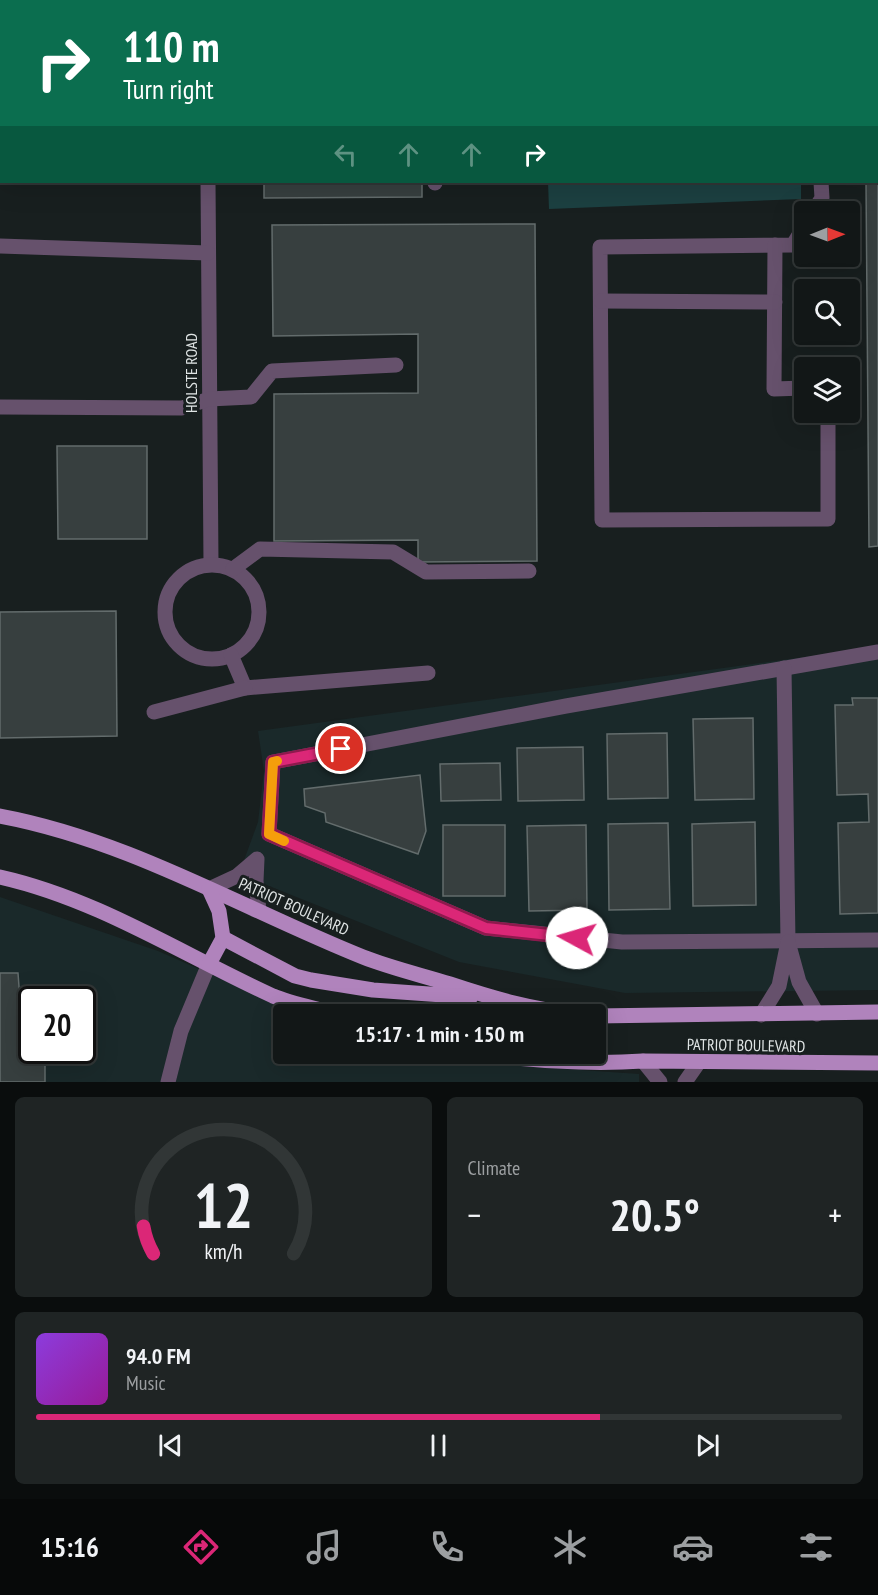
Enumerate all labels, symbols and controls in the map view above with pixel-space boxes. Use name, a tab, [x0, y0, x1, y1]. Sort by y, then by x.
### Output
text: 110 m	[123, 19, 220, 74]
icon: right	[24, 24, 102, 102]
text: Turn right	[123, 72, 214, 106]
icon: left	[329, 138, 362, 171]
icon: ahead	[392, 138, 425, 171]
icon: ahead	[455, 138, 488, 171]
icon: right	[518, 138, 551, 171]
north arrow	[794, 201, 860, 267]
map controls	[794, 201, 860, 423]
button: search	[794, 279, 860, 345]
street label: HOLSTE ROAD	[181, 333, 201, 413]
button: layers	[794, 357, 860, 423]
pin	[315, 723, 366, 774]
icon: arrive	[324, 732, 357, 765]
street label: PATRIOT BOULEVARD	[236, 873, 352, 939]
position arrow	[545, 906, 609, 970]
speed limit sign: 20	[18, 986, 96, 1064]
text: 15:17 · 1 min · 150 m	[355, 1020, 524, 1048]
street label: PATRIOT BOULEVARD	[687, 1034, 805, 1056]
text: Climate	[468, 1155, 520, 1181]
text: 12	[193, 1164, 253, 1245]
text: 20.5°	[610, 1185, 700, 1243]
text: −	[468, 1193, 481, 1236]
text: +	[828, 1193, 842, 1236]
text: km/h	[204, 1237, 242, 1265]
text: 94.0 FM	[126, 1342, 191, 1370]
text: Music	[126, 1370, 166, 1396]
icon: previous	[154, 1429, 187, 1462]
icon: pause	[422, 1429, 455, 1462]
icon: next	[691, 1429, 724, 1462]
icon: directions	[180, 1526, 222, 1568]
icon: music	[303, 1526, 345, 1568]
icon: phone	[426, 1526, 468, 1568]
icon: climate	[549, 1526, 591, 1568]
icon: car	[672, 1526, 714, 1568]
icon: filters	[795, 1526, 837, 1568]
text: 15:16	[41, 1530, 99, 1564]

